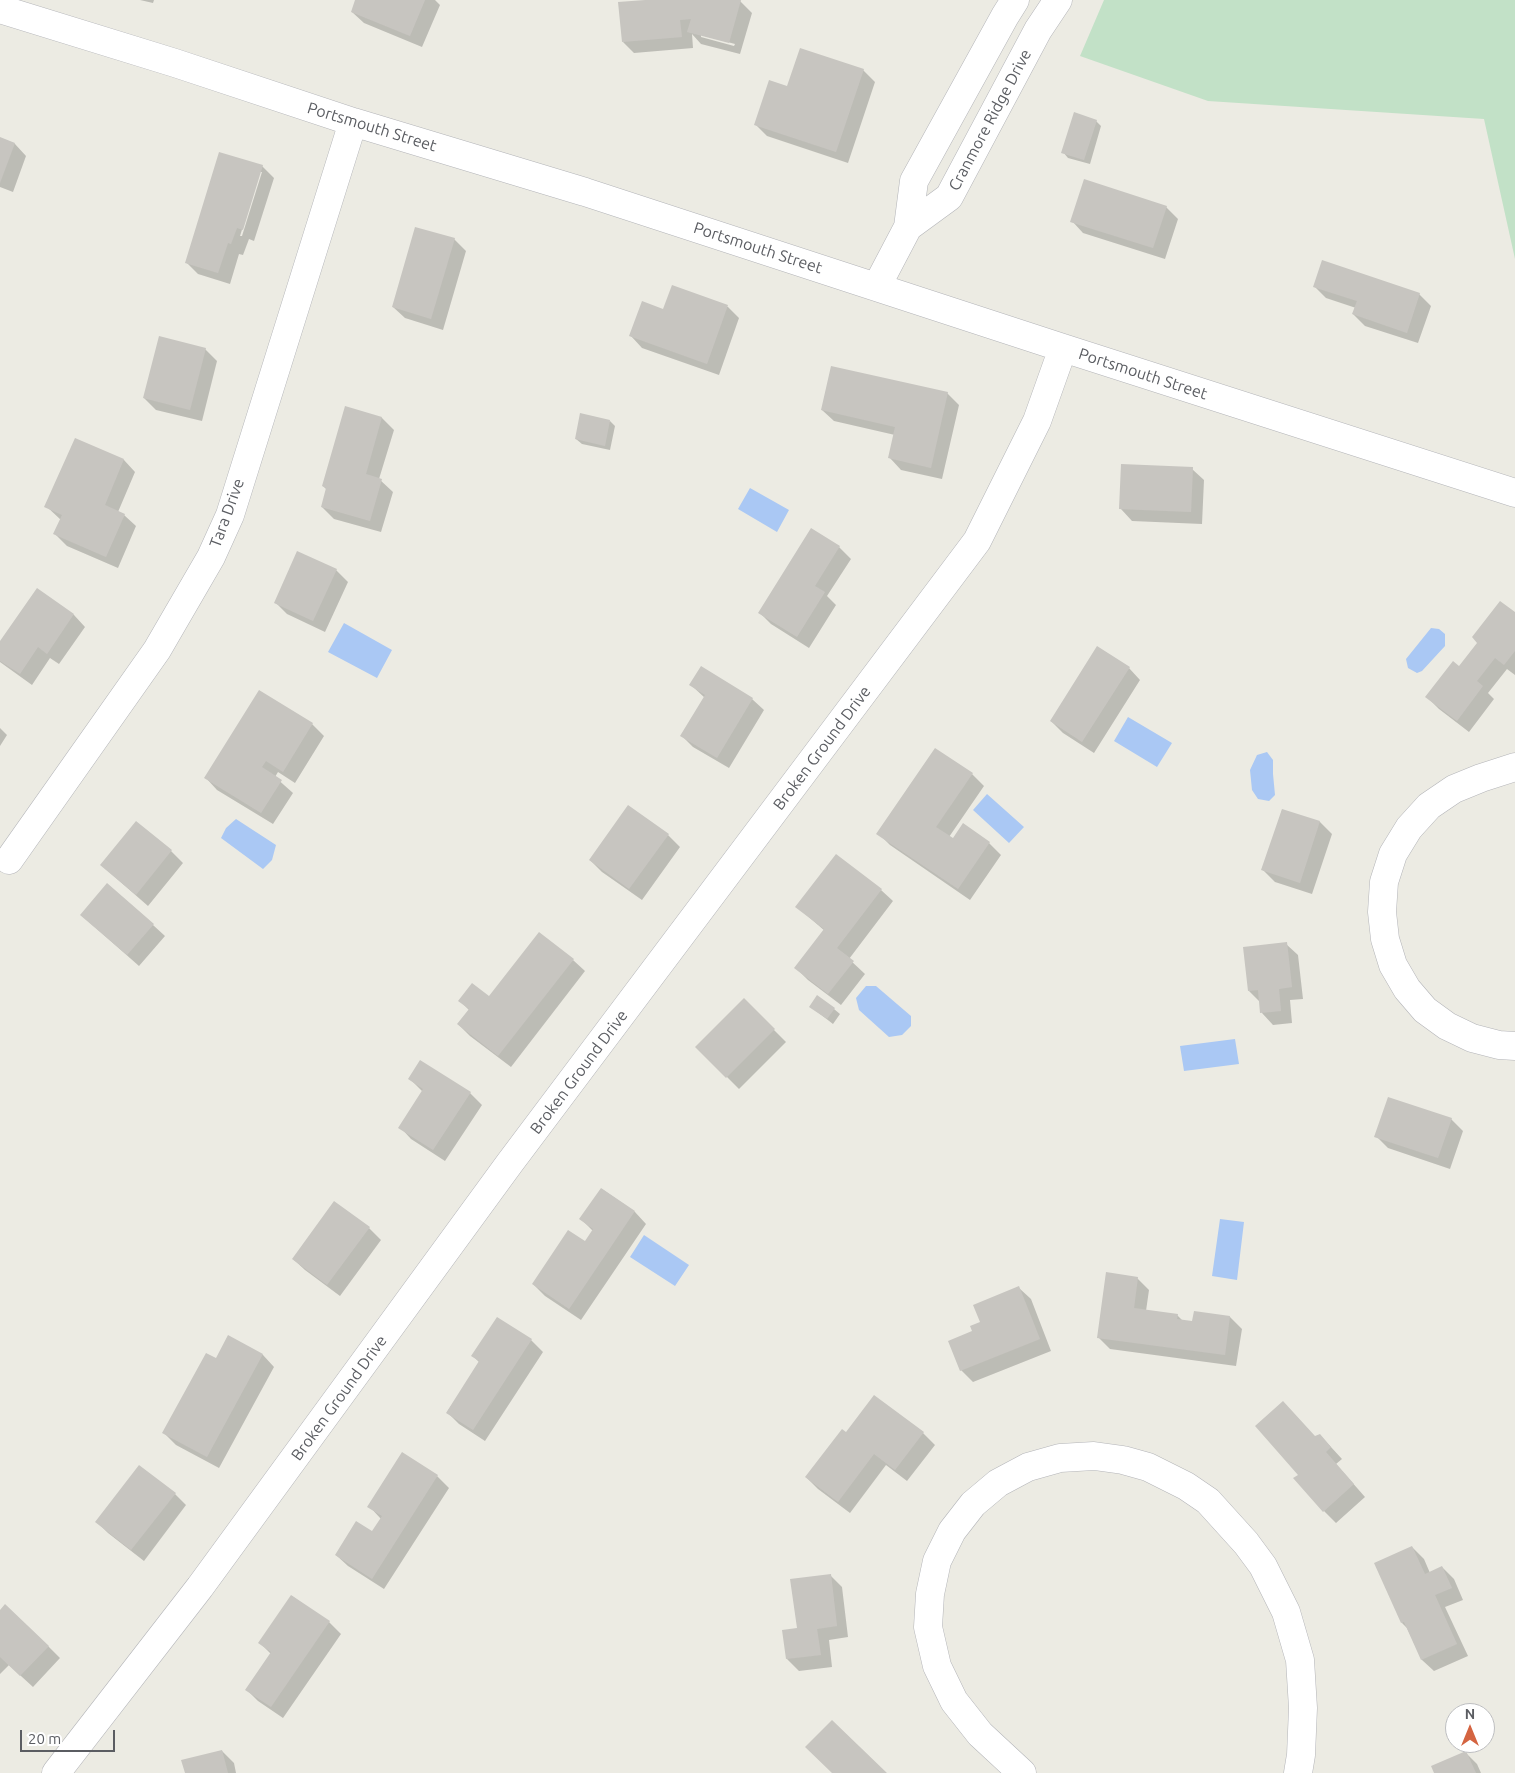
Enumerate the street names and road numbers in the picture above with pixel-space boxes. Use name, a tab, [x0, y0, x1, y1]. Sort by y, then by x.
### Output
street label: Cranmore Ridge Drive	[945, 46, 1035, 194]
street label: Portsmouth Street	[305, 98, 439, 156]
street label: Portsmouth Street	[691, 218, 825, 278]
street label: Portsmouth Street	[1076, 344, 1210, 404]
street label: Tara Drive	[206, 476, 248, 550]
street label: Broken Ground Drive	[769, 682, 875, 814]
street label: Broken Ground Drive	[526, 1006, 632, 1138]
street label: Broken Ground Drive	[287, 1332, 391, 1464]

